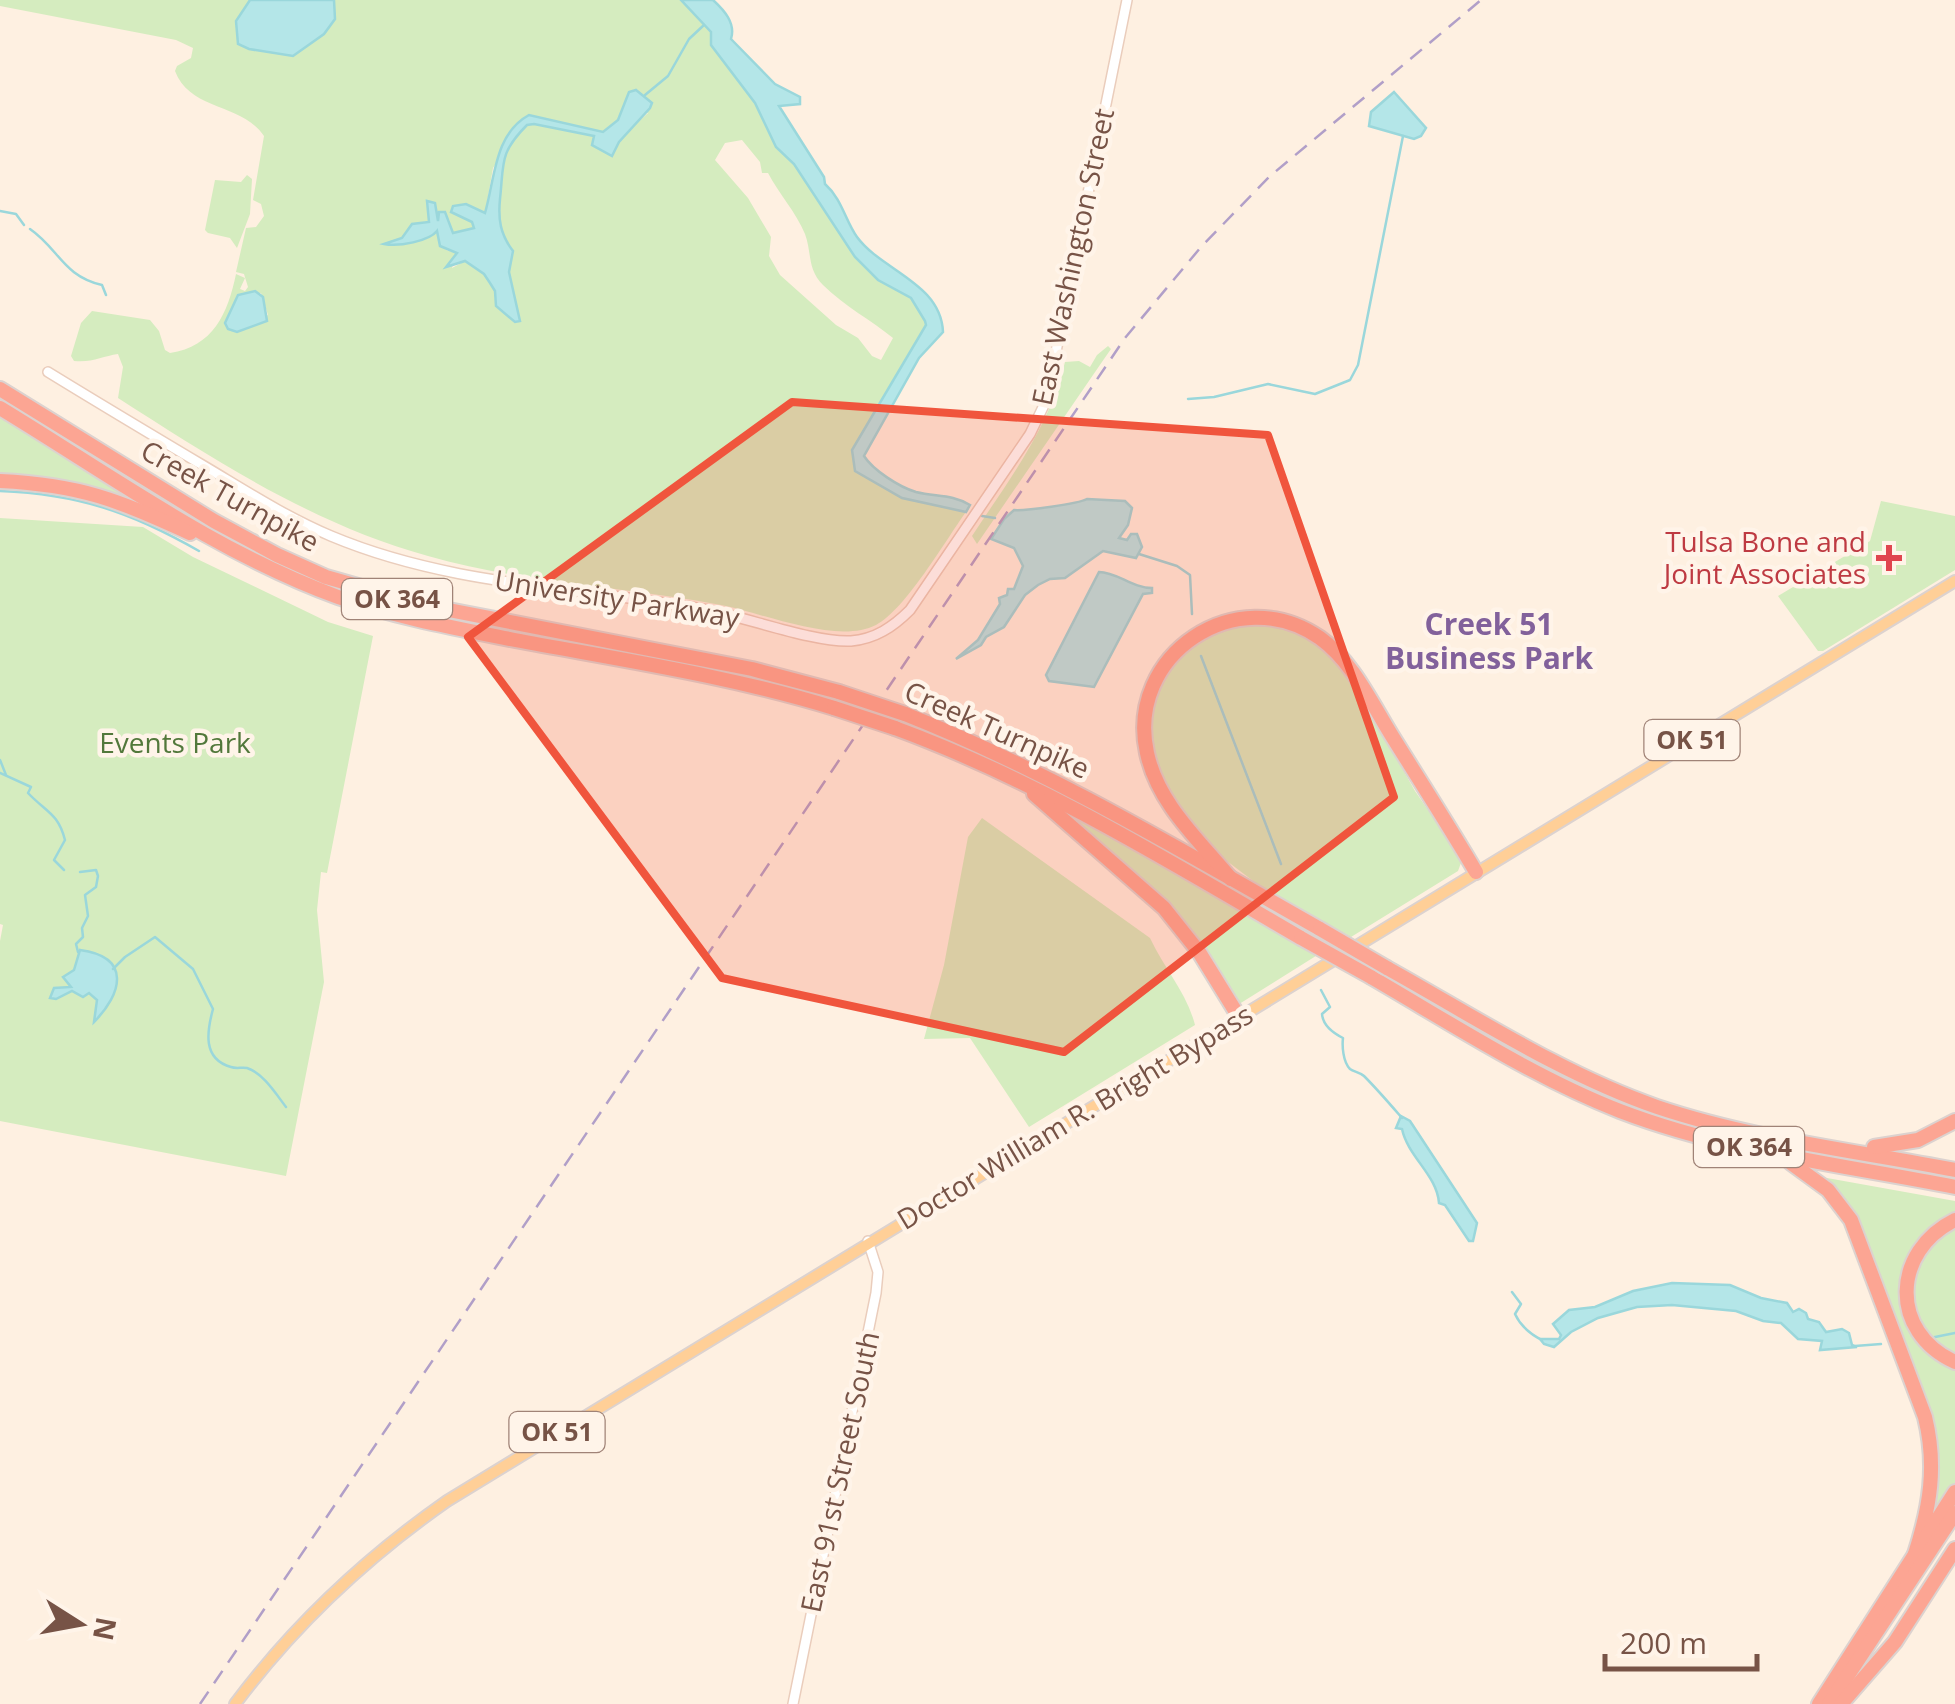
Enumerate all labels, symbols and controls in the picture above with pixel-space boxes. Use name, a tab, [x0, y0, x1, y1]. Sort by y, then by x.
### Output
street label: East Washington Street	[1022, 105, 1122, 409]
street label: Creek Turnpike	[135, 430, 326, 560]
place label: Tulsa Bone and Joint Associates	[1661, 522, 1866, 592]
marker: Tulsa Bone and Joint Associates	[1876, 545, 1902, 571]
street label: University Parkway	[492, 560, 743, 636]
road number: OK 364	[342, 579, 452, 619]
district label: Creek 51 Business Park	[1385, 603, 1593, 678]
street label: Creek Turnpike	[899, 671, 1096, 787]
road number: OK 51	[1644, 720, 1740, 760]
park label: Events Park	[99, 723, 251, 761]
street label: Doctor William R. Bright Bypass	[890, 995, 1259, 1238]
road number: OK 364	[1694, 1127, 1804, 1167]
street label: East 91st Street South	[791, 1328, 887, 1616]
road number: OK 51	[510, 1412, 604, 1452]
north arrow	[30, 1574, 130, 1674]
scale bar	[1605, 1609, 1758, 1671]
text: N	[85, 1614, 126, 1644]
text: 200 m	[1620, 1622, 1707, 1663]

